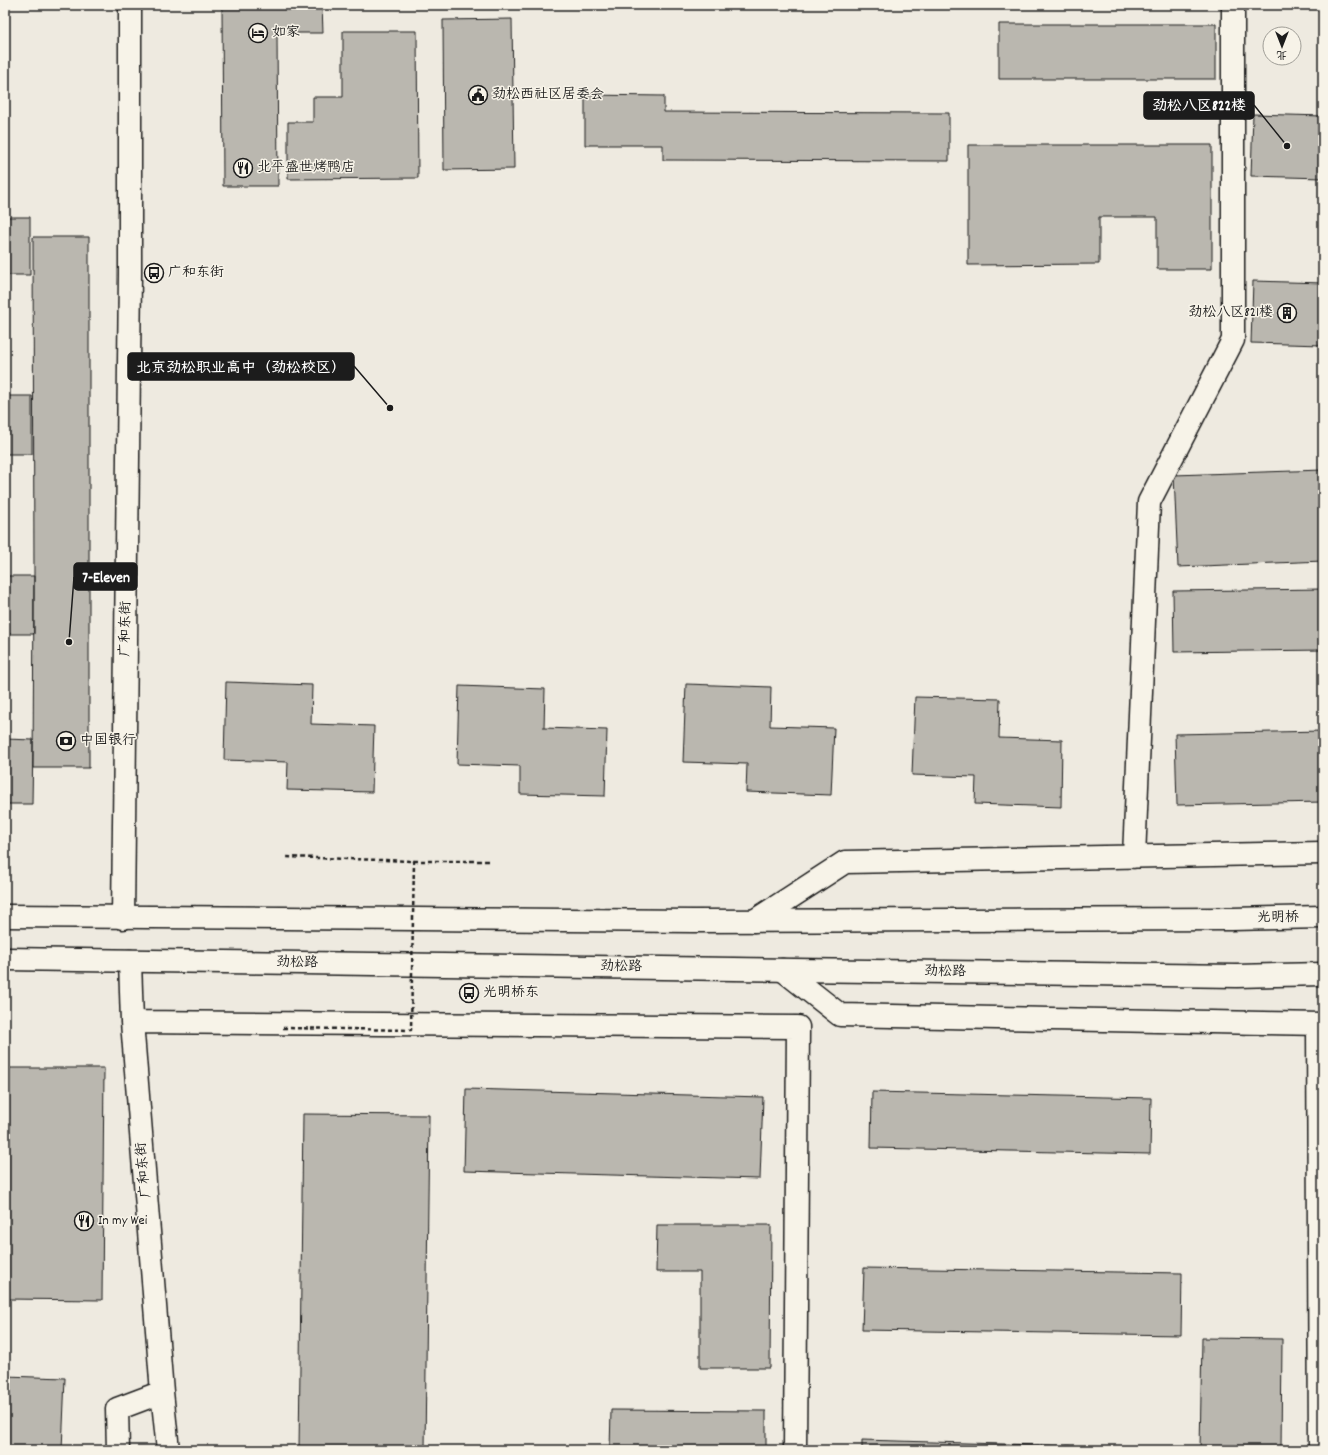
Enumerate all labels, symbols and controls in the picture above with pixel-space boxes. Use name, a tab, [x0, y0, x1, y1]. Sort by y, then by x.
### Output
hotel icon: 如家	[247, 22, 269, 44]
place label: 如家	[272, 23, 300, 43]
north arrow	[1262, 26, 1302, 66]
text: 北	[1277, 46, 1288, 62]
public building icon: 劲松西社区居委会	[467, 84, 489, 106]
place label: 劲松西社区居委会	[492, 85, 604, 105]
callout: 劲松八区822楼	[1144, 92, 1254, 119]
text: 劲松八区822楼	[1152, 96, 1246, 118]
restaurant icon: 北平盛世烤鸭店	[232, 157, 254, 179]
place label: 北平盛世烤鸭店	[257, 158, 355, 178]
bus stop icon: 广和东街	[143, 262, 165, 284]
place label: 广和东街	[168, 263, 224, 283]
building icon: 劲松八区821楼	[1276, 302, 1298, 324]
place label: 劲松八区821楼	[1188, 303, 1273, 323]
callout: 北京劲松职业高中（劲松校区）	[128, 353, 354, 380]
text: 北京劲松职业高中（劲松校区）	[136, 358, 346, 380]
callout: 7-Eleven	[74, 563, 137, 590]
text: 7-Eleven	[82, 568, 130, 590]
street label: 广和东街	[116, 601, 136, 657]
bank icon: 中国银行	[55, 730, 77, 752]
place label: 中国银行	[80, 731, 136, 751]
street label: 光明桥	[1257, 908, 1299, 928]
street label: 劲松路	[276, 953, 318, 973]
street label: 劲松路	[600, 957, 642, 977]
street label: 劲松路	[924, 962, 966, 982]
bus stop icon: 光明桥东	[458, 982, 480, 1004]
place label: 光明桥东	[483, 983, 539, 1003]
street label: 广和东街	[132, 1141, 156, 1199]
restaurant icon: In my Wei	[73, 1210, 95, 1232]
place label: In my Wei	[98, 1211, 148, 1231]

